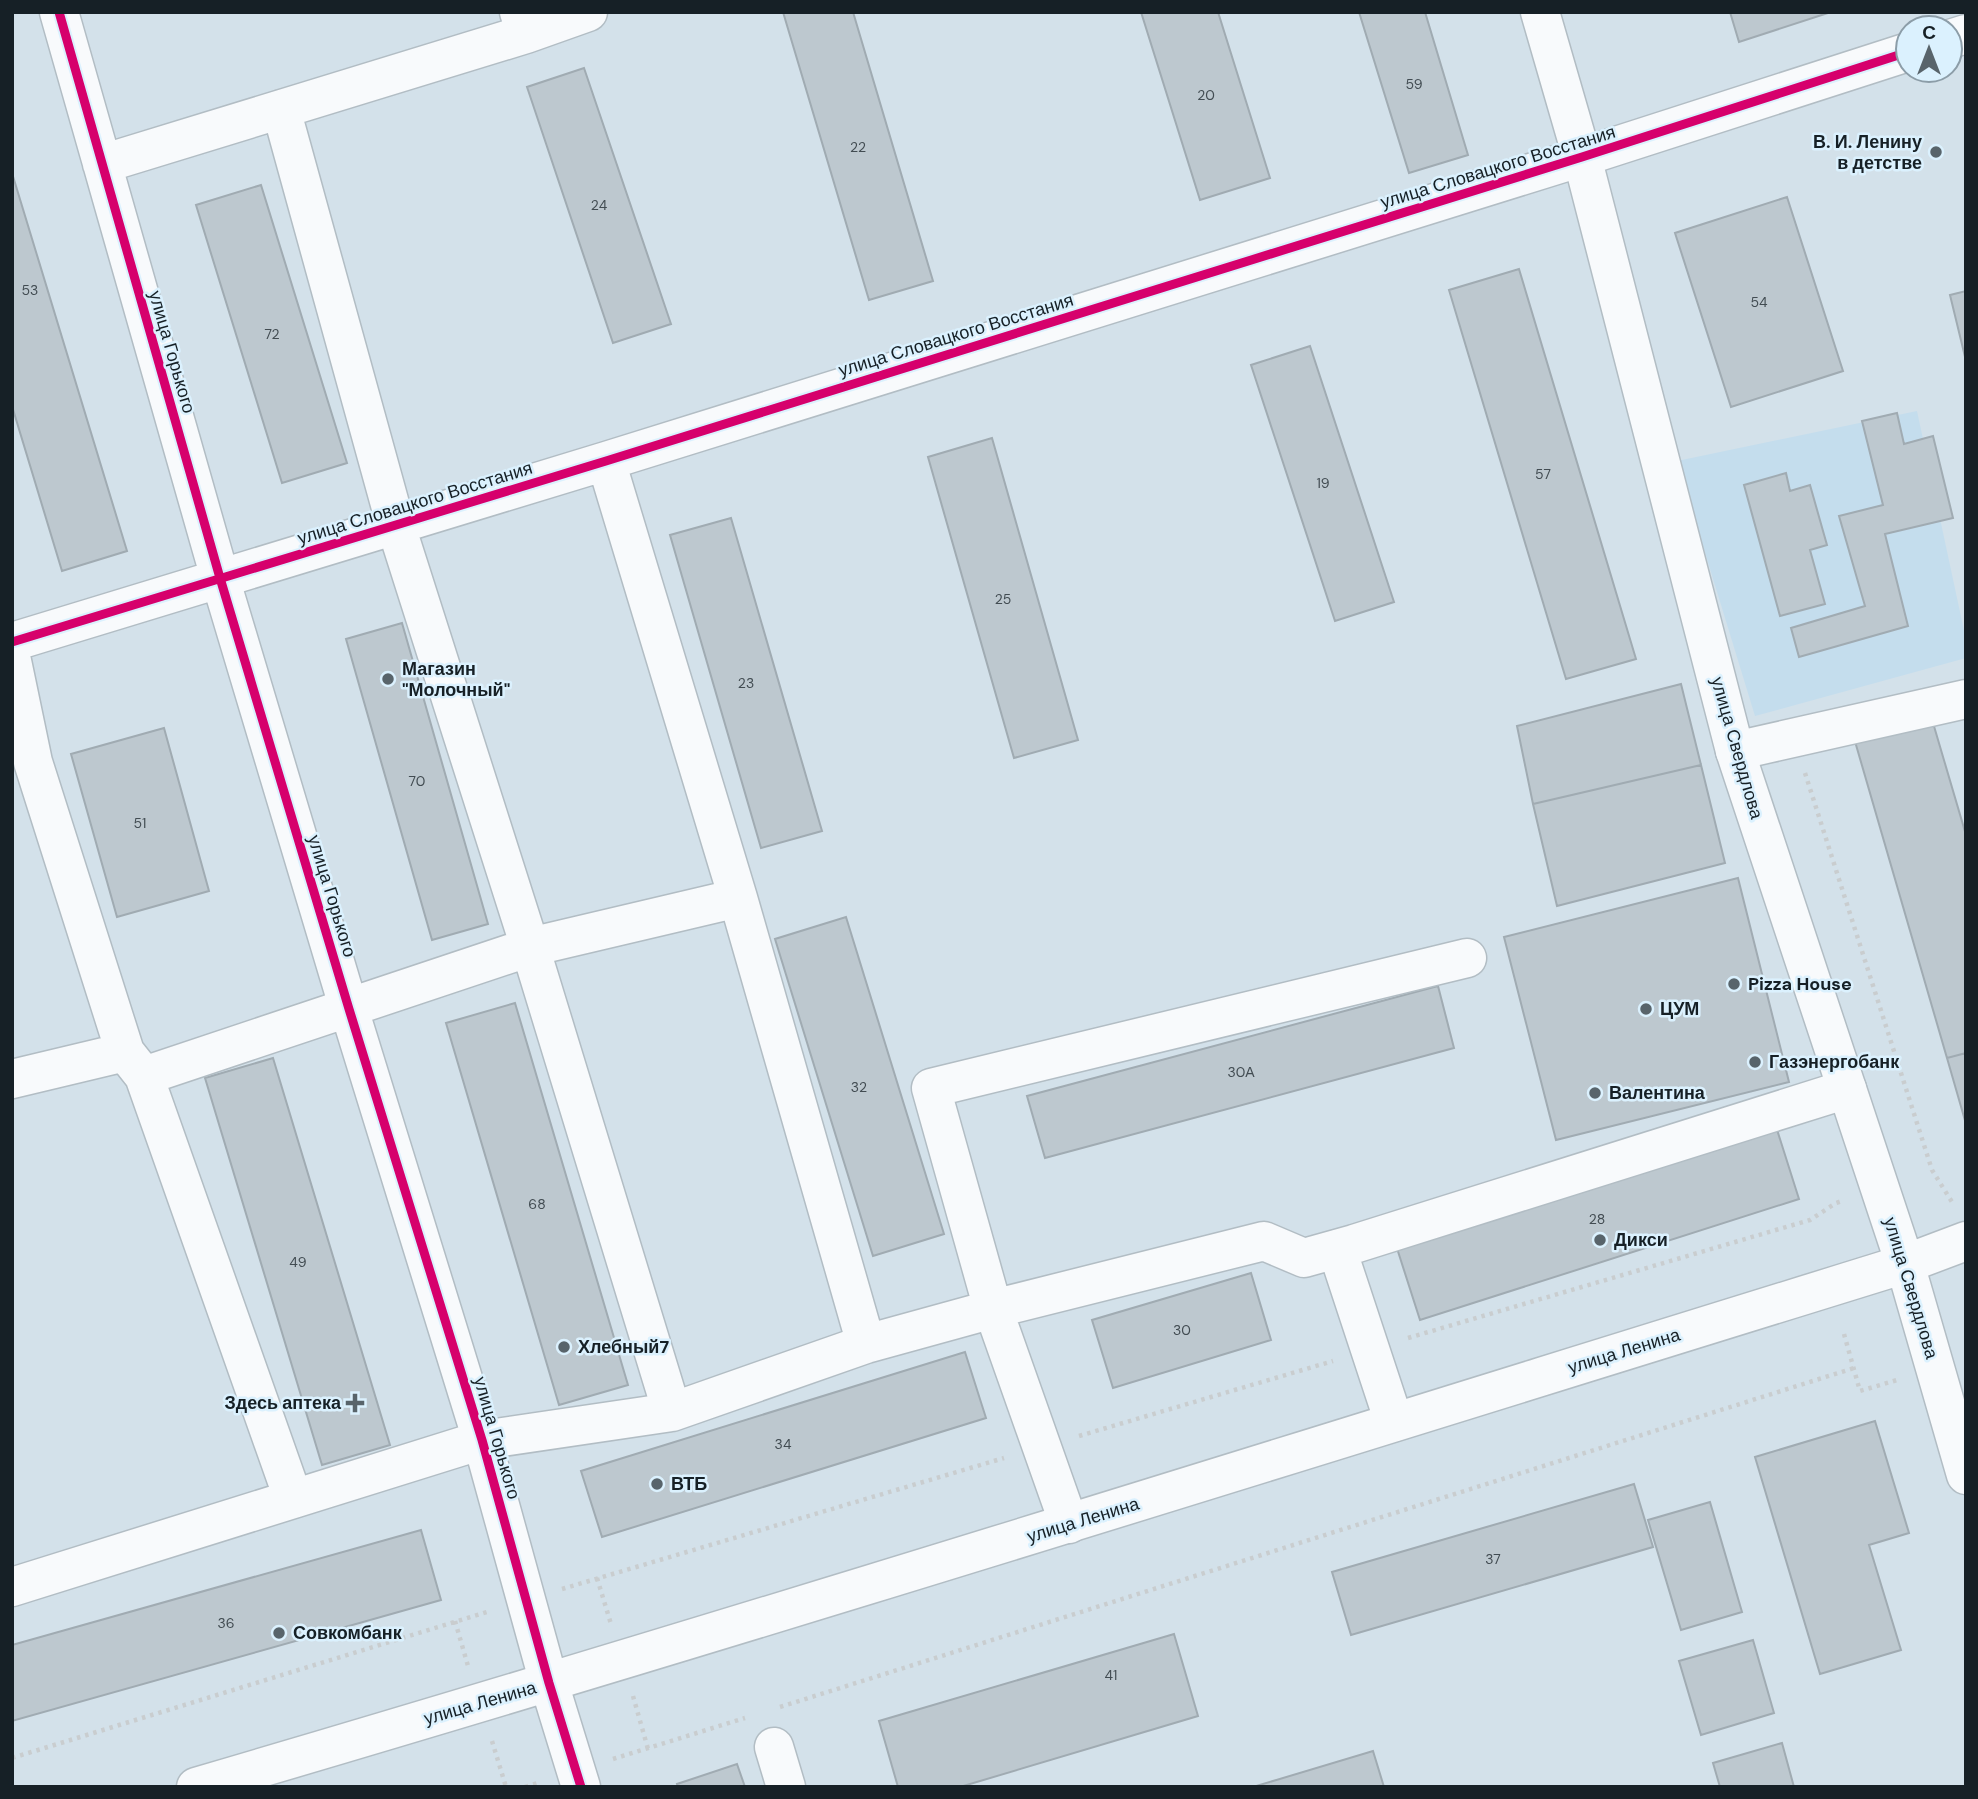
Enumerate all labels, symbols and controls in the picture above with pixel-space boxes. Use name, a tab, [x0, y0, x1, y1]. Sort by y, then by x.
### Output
north arrow	[1894, 14, 1964, 84]
text: С	[1922, 20, 1936, 45]
house number: 59	[1406, 75, 1423, 93]
house number: 20	[1197, 86, 1215, 104]
street label: улица Словацкого Восстания	[1378, 120, 1618, 214]
place label: В. И. Ленину в детстве	[1813, 130, 1922, 175]
house number: 22	[850, 138, 866, 156]
marker: В. И. Ленину в детстве	[1928, 144, 1944, 160]
house number: 24	[591, 196, 608, 214]
house number: 53	[22, 281, 38, 299]
street label: улица Горького	[143, 288, 201, 416]
street label: улица Словацкого Восстания	[836, 288, 1076, 382]
house number: 54	[1750, 293, 1768, 311]
house number: 72	[264, 325, 280, 343]
street label: улица Словацкого Восстания	[295, 456, 535, 550]
house number: 57	[1535, 465, 1551, 483]
house number: 19	[1316, 474, 1330, 492]
house number: 25	[995, 590, 1011, 608]
place label: Магазин "Молочный"	[402, 657, 510, 702]
marker: Магазин "Молочный"	[380, 671, 396, 687]
house number: 23	[738, 674, 754, 692]
street label: улица Свердлова	[1705, 674, 1769, 823]
house number: 70	[409, 772, 425, 790]
house number: 51	[134, 814, 146, 832]
street label: улица Горького	[302, 832, 362, 960]
place label: Pizza House	[1748, 972, 1852, 996]
marker: Pizza House	[1726, 976, 1742, 992]
place label: ЦУМ	[1660, 997, 1699, 1021]
marker: ЦУМ	[1638, 1001, 1654, 1017]
place label: Газэнергобанк	[1769, 1050, 1900, 1074]
marker: Газэнергобанк	[1747, 1054, 1763, 1070]
house number: 30А	[1227, 1063, 1255, 1081]
house number: 32	[851, 1078, 867, 1096]
place label: Валентина	[1609, 1081, 1706, 1105]
marker: Валентина	[1587, 1085, 1603, 1101]
house number: 68	[528, 1195, 546, 1213]
house number: 28	[1589, 1210, 1605, 1228]
street label: улица Свердлова	[1878, 1214, 1944, 1363]
place label: Дикси	[1614, 1228, 1668, 1252]
marker: Дикси	[1592, 1232, 1608, 1248]
house number: 49	[289, 1253, 307, 1271]
house number: 30	[1173, 1321, 1191, 1339]
street label: улица Ленина	[1565, 1322, 1684, 1379]
place label: Хлебный7	[578, 1335, 669, 1359]
marker: Хлебный7	[556, 1339, 572, 1355]
street label: улица Горького	[468, 1374, 526, 1502]
place label: Здесь аптека	[224, 1391, 342, 1415]
marker: Здесь аптека	[347, 1395, 363, 1411]
house number: 34	[775, 1435, 792, 1453]
place label: ВТБ	[671, 1472, 707, 1496]
marker: ВТБ	[649, 1476, 665, 1492]
street label: улица Ленина	[1024, 1491, 1143, 1548]
house number: 37	[1485, 1550, 1501, 1568]
house number: 36	[217, 1614, 235, 1632]
place label: Совкомбанк	[293, 1621, 403, 1645]
marker: Совкомбанк	[271, 1625, 287, 1641]
house number: 41	[1105, 1666, 1117, 1684]
street label: улица Ленина	[421, 1675, 540, 1731]

